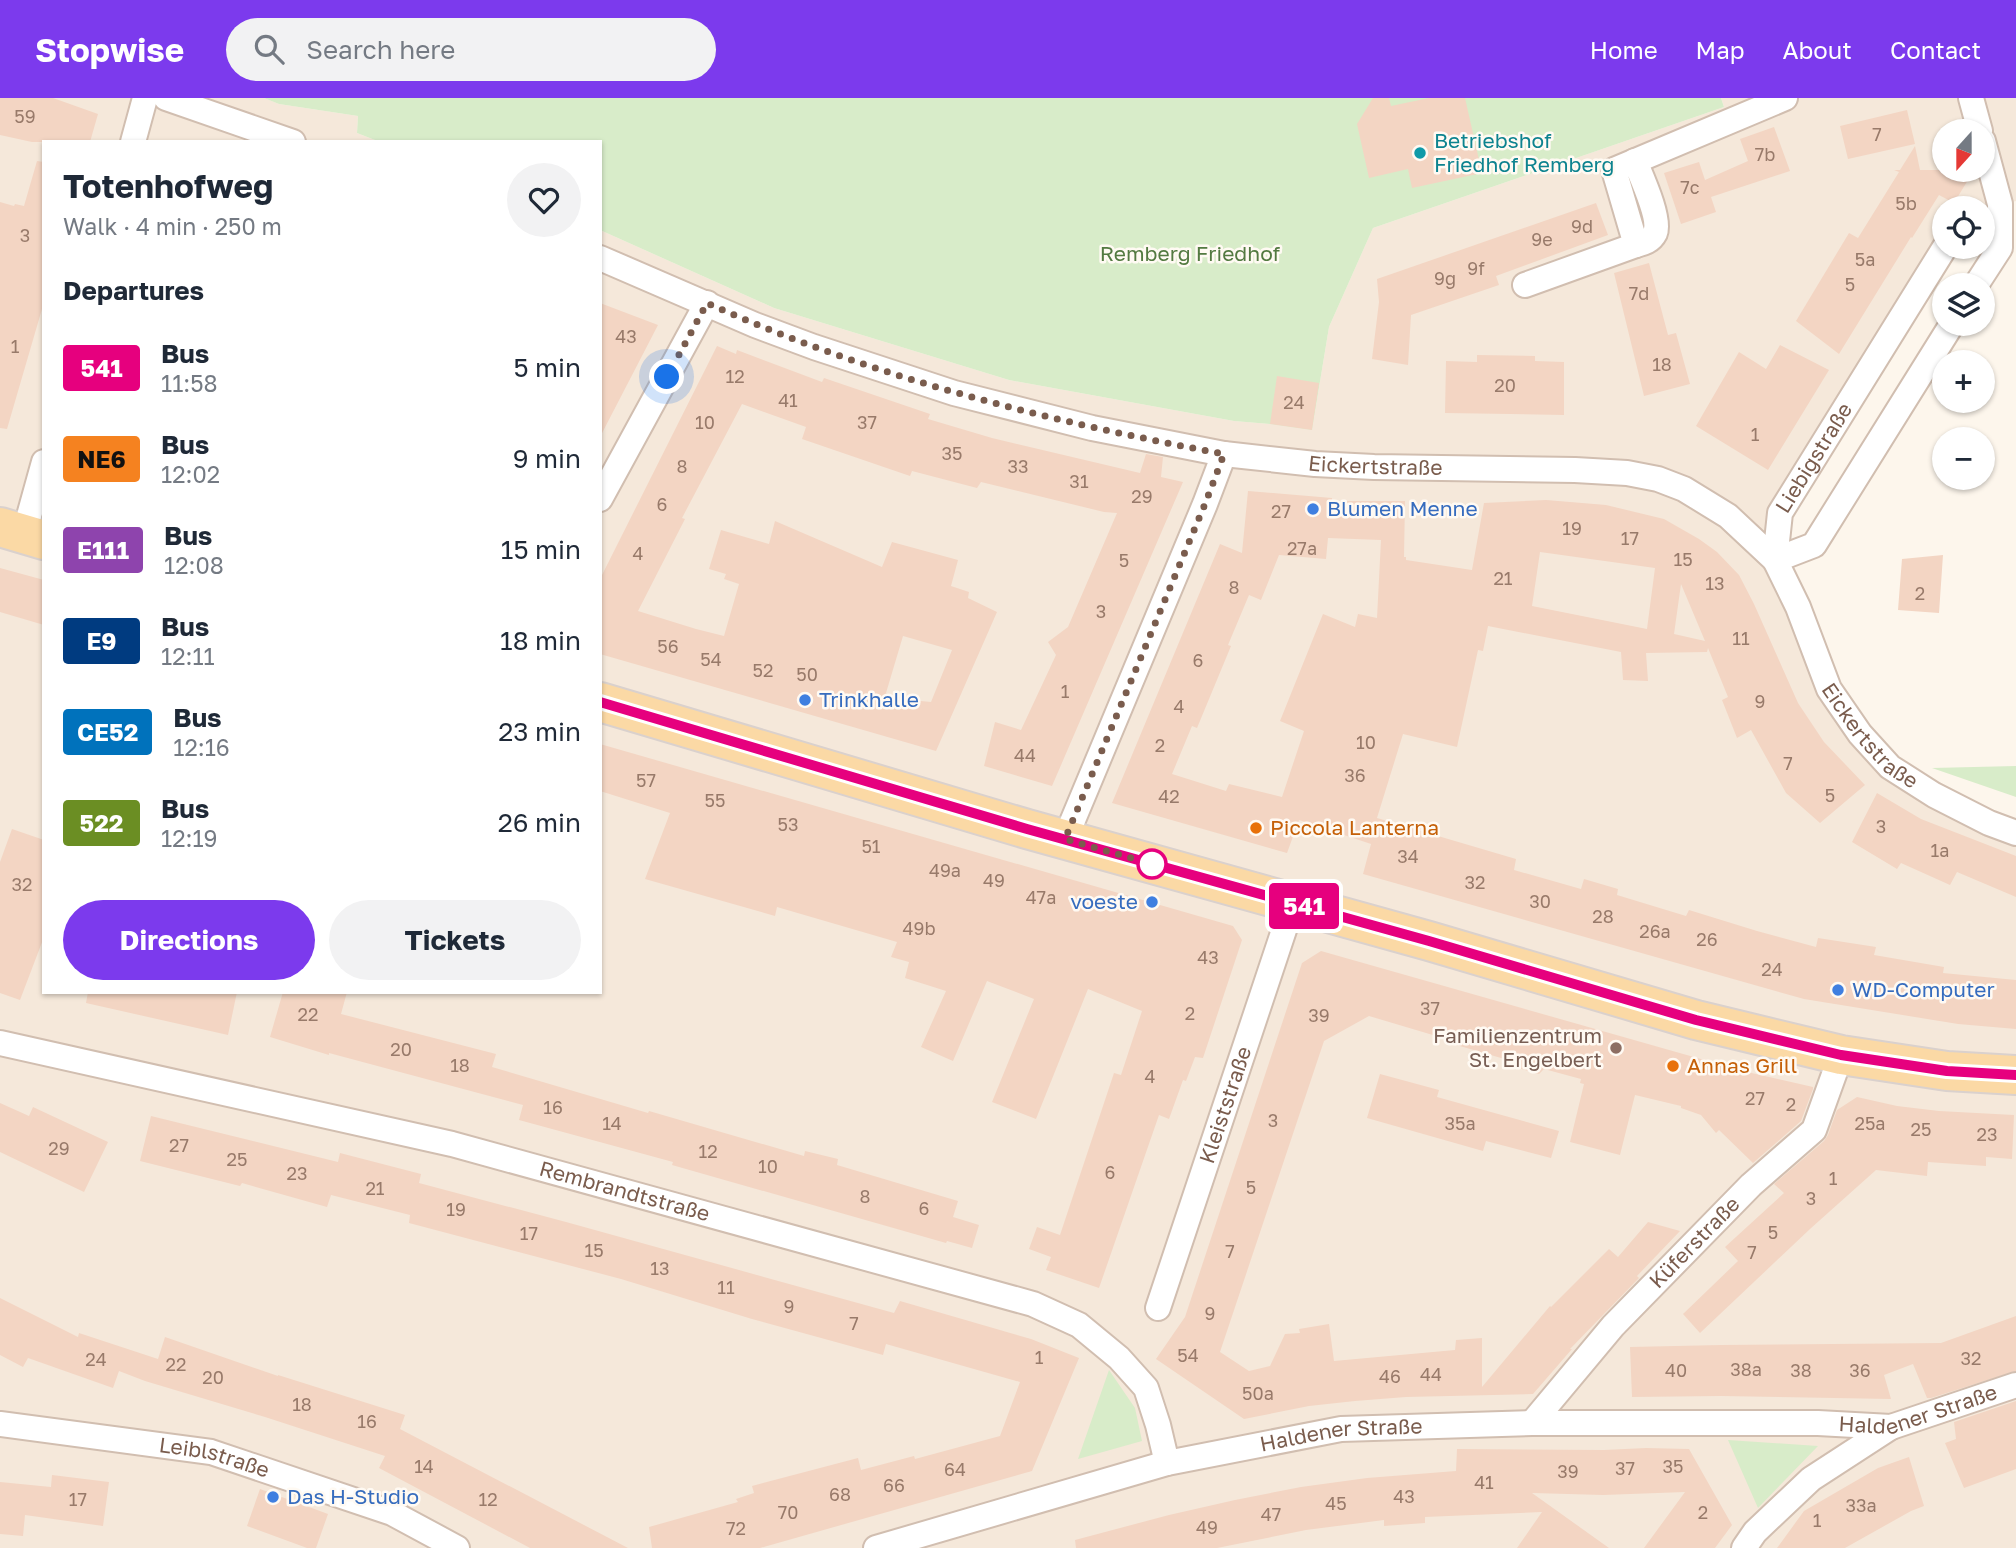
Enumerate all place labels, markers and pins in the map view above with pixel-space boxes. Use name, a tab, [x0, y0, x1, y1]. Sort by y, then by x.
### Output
place label: Betriebshof Friedhof Remberg	[1434, 127, 1614, 177]
marker: Betriebshof Friedhof Remberg	[1412, 145, 1428, 161]
place label: Blumen Menne	[1327, 495, 1478, 521]
marker: Blumen Menne	[1305, 501, 1321, 517]
place label: Trinkhalle	[819, 686, 919, 712]
marker: Trinkhalle	[797, 692, 813, 708]
place label: Piccola Lanterna	[1270, 814, 1439, 840]
marker: Piccola Lanterna	[1248, 820, 1264, 836]
unlabelled marker	[1137, 849, 1167, 879]
place label: voeste	[1070, 888, 1138, 914]
marker: voeste	[1144, 894, 1160, 910]
place label: WD-Computer	[1852, 976, 1995, 1002]
marker: WD-Computer	[1830, 982, 1846, 998]
place label: Familienzentrum St. Engelbert	[1433, 1022, 1602, 1072]
marker: Familienzentrum St. Engelbert	[1608, 1040, 1624, 1056]
place label: Annas Grill	[1687, 1052, 1797, 1078]
marker: Annas Grill	[1665, 1058, 1681, 1074]
place label: Das H-Studio	[287, 1483, 419, 1509]
marker: Das H-Studio	[265, 1489, 281, 1505]

